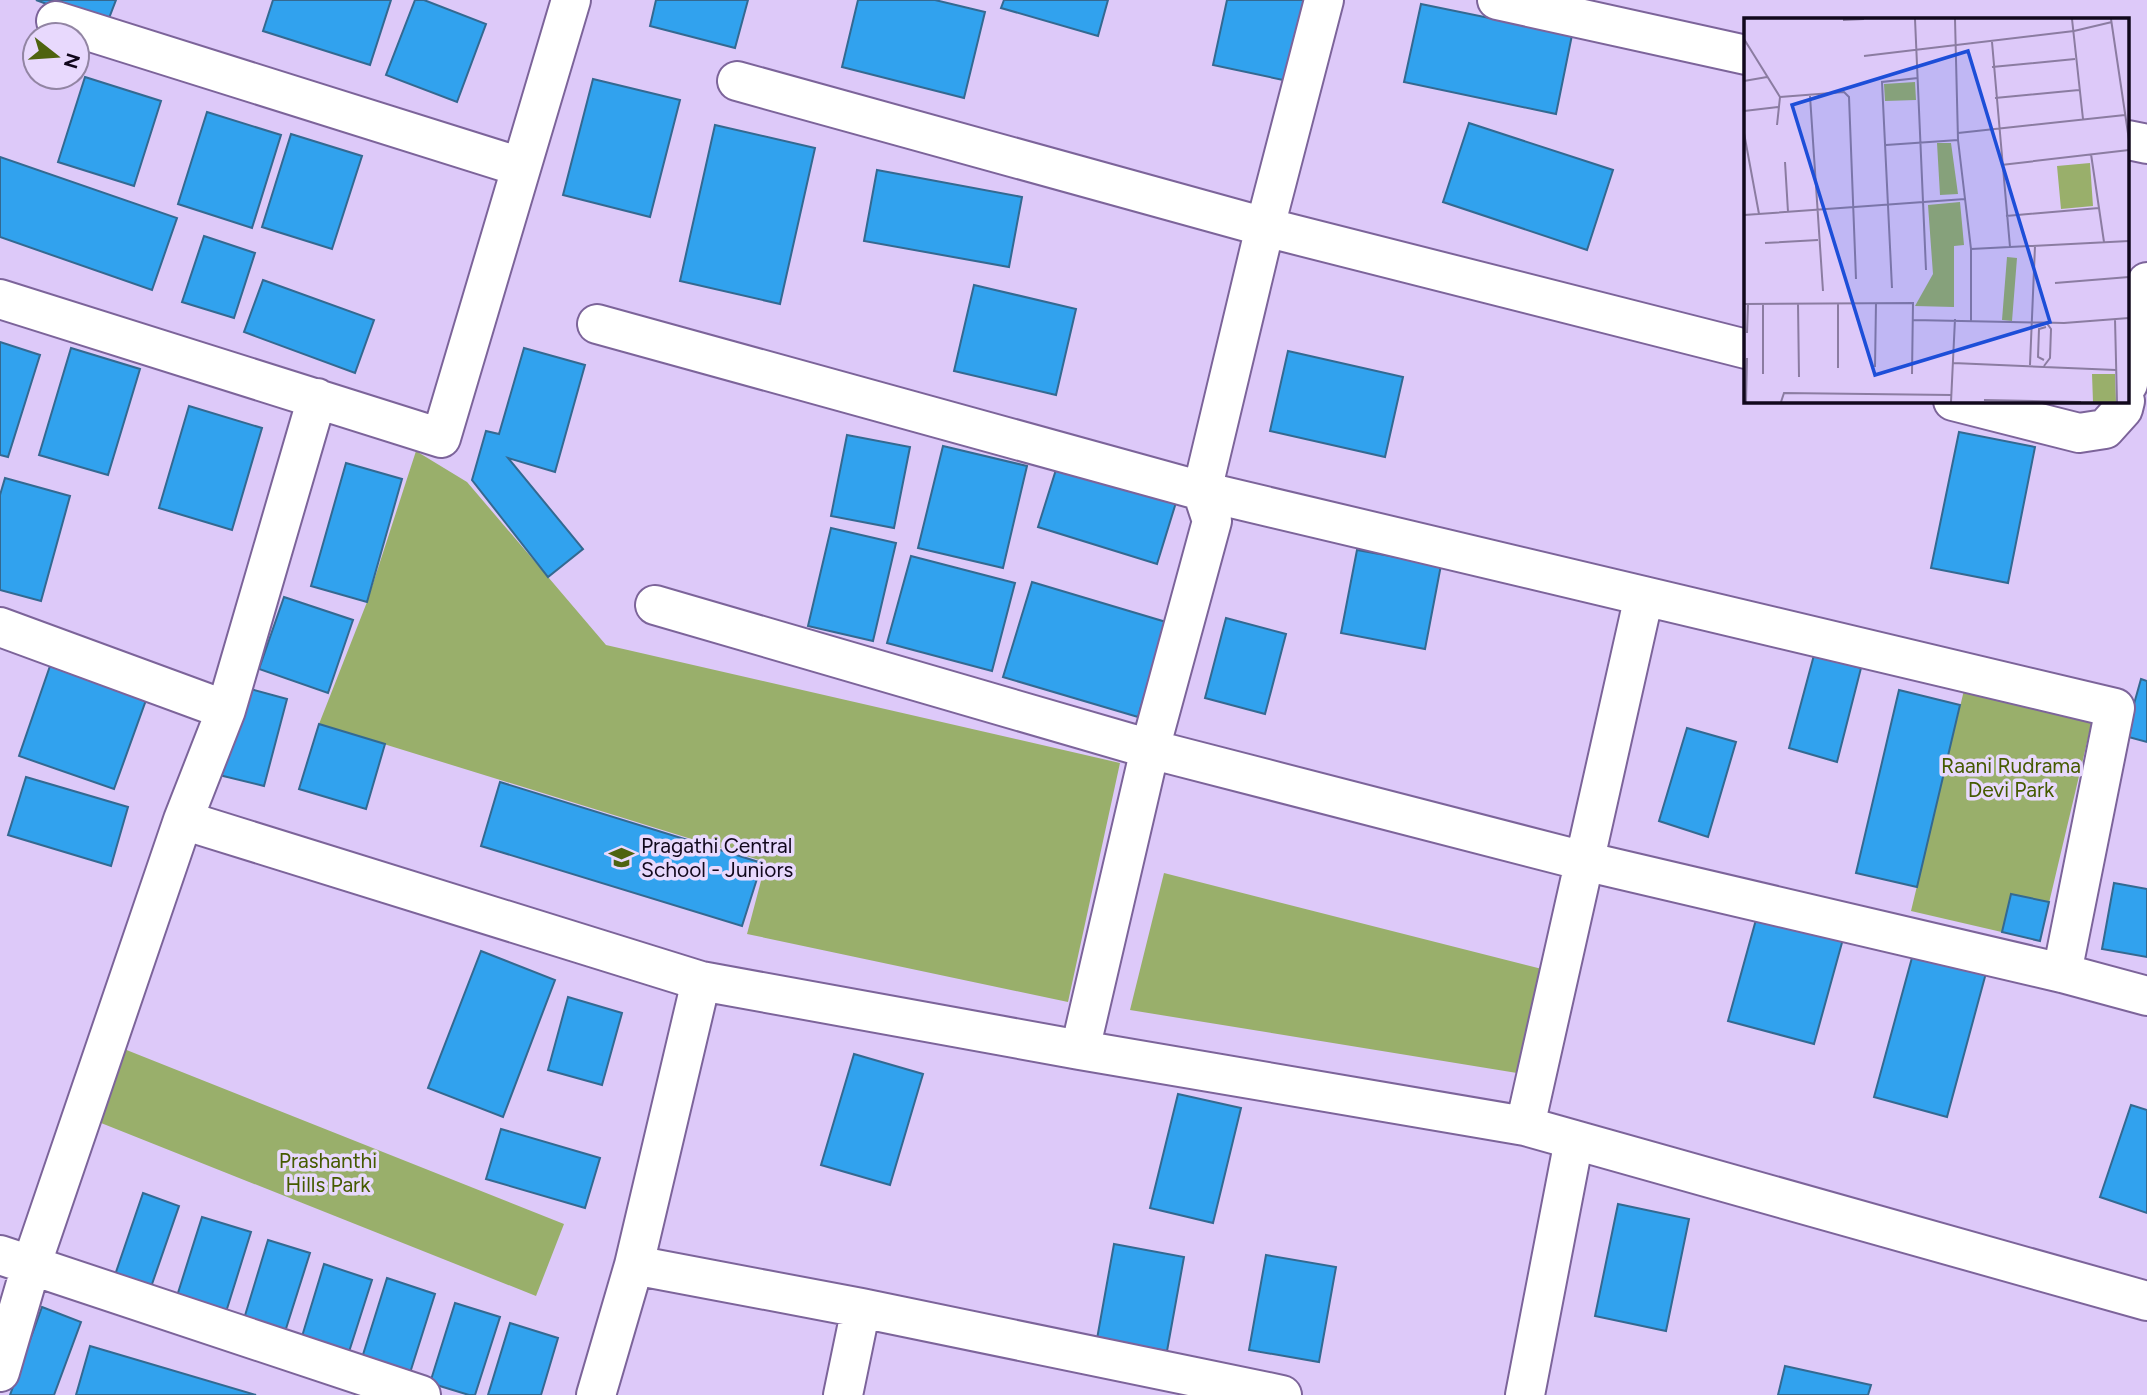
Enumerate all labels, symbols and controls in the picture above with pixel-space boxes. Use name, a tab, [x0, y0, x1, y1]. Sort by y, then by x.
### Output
inset map	[1744, 18, 2130, 402]
north arrow	[21, 21, 91, 91]
text: N	[59, 50, 85, 71]
park label: Raani Rudrama Devi Park	[1941, 753, 2081, 802]
place label: Pragathi Central School - Juniors	[641, 833, 793, 882]
school or university icon: Pragathi Central School - Juniors	[607, 843, 635, 871]
park label: Prashanthi Hills Park	[279, 1148, 377, 1197]

